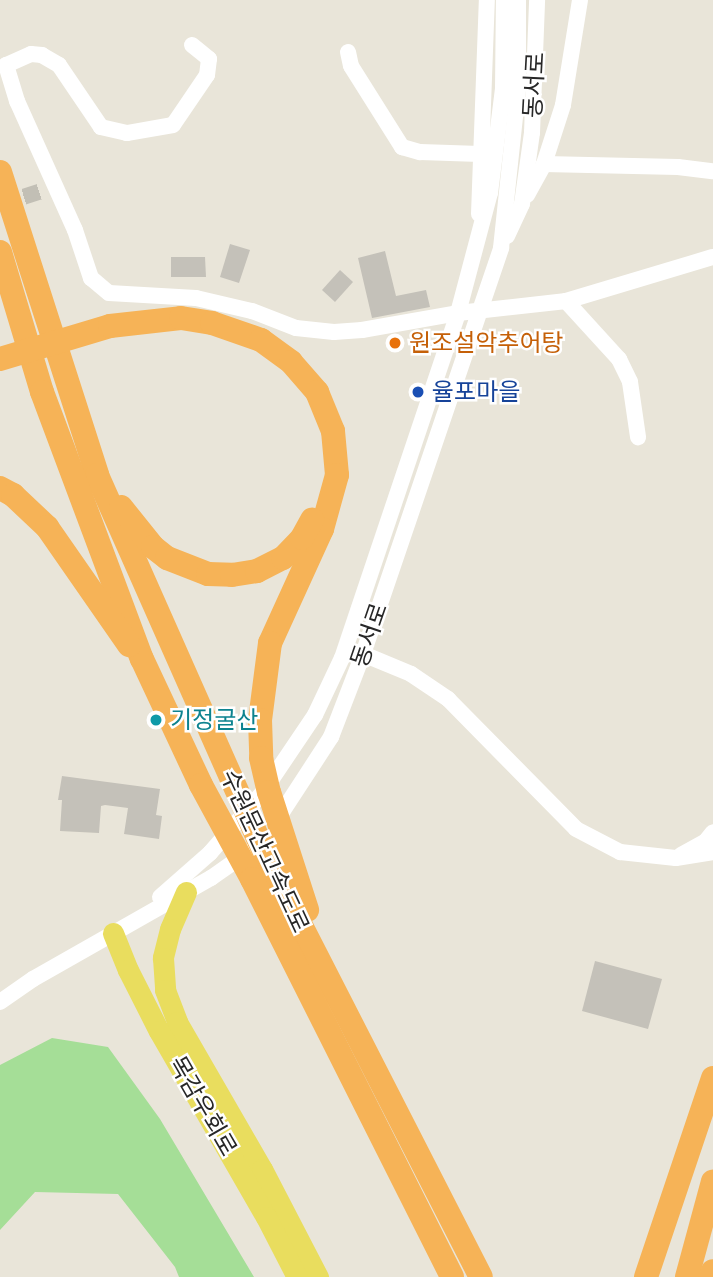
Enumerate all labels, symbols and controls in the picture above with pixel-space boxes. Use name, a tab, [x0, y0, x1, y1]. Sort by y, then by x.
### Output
street label: 동서로	[518, 51, 550, 119]
place label: 원조설악추어탕	[409, 329, 564, 357]
marker: 원조설악추어탕	[387, 335, 403, 351]
place label: 율포마을	[432, 378, 520, 406]
marker: 율포마을	[410, 384, 426, 400]
street label: 동서로	[345, 599, 393, 671]
place label: 기정굴산	[170, 706, 258, 734]
marker: 기정굴산	[148, 712, 164, 728]
street label: 수원문산고속도로	[215, 765, 315, 937]
street label: 목감우회로	[163, 1051, 243, 1161]

